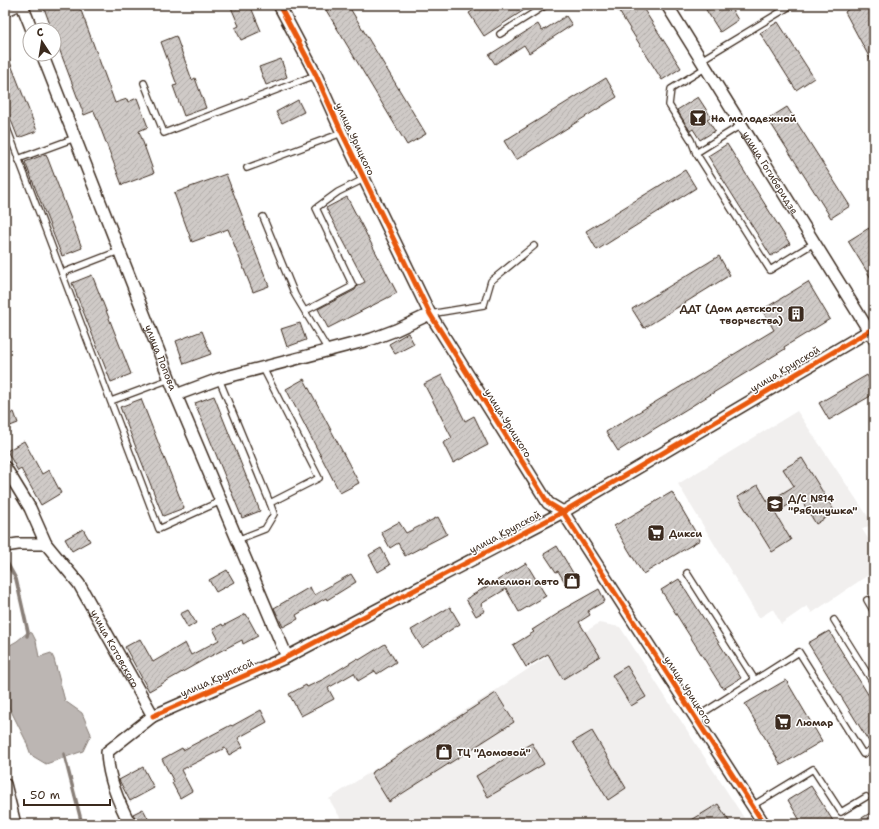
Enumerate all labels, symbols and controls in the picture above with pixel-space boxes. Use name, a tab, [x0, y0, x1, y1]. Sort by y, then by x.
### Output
north arrow	[22, 22, 62, 62]
text: С	[35, 25, 45, 41]
street label: улица Урицкого	[332, 100, 378, 178]
bar icon: На молодежной	[688, 108, 708, 128]
place label: На молодежной	[711, 112, 797, 125]
street label: улица Гогиберидзе	[740, 129, 802, 217]
place label: ДДТ (Дом детского творчества)	[680, 302, 783, 327]
building icon: ДДТ (Дом детского творчества)	[786, 304, 806, 324]
street label: улица Попова	[142, 323, 180, 393]
street label: улица Крупской	[748, 343, 823, 395]
street label: улица Урицкого	[482, 386, 534, 460]
place label: Д/С №14 "Рябинушка"	[788, 492, 857, 517]
school or university icon: Д/С №14 "Рябинушка"	[765, 494, 785, 514]
street label: улица Крупской	[467, 507, 543, 556]
supermarket icon: Дикси	[646, 523, 666, 543]
place label: Дикси	[669, 527, 702, 540]
shop icon: Хамелион авто	[562, 571, 582, 591]
place label: Хамелион авто	[477, 575, 559, 588]
street label: улица Котовского	[88, 607, 142, 690]
street label: улица Урицкого	[661, 653, 715, 727]
street label: улица Крупской	[178, 656, 256, 700]
supermarket icon: Люмар	[773, 712, 793, 732]
place label: Люмар	[796, 716, 833, 729]
shop icon: ТЦ "Домовой"	[434, 742, 454, 762]
place label: ТЦ "Домовой"	[457, 746, 531, 759]
scale bar	[24, 781, 110, 807]
text: 50 m	[30, 787, 60, 803]

